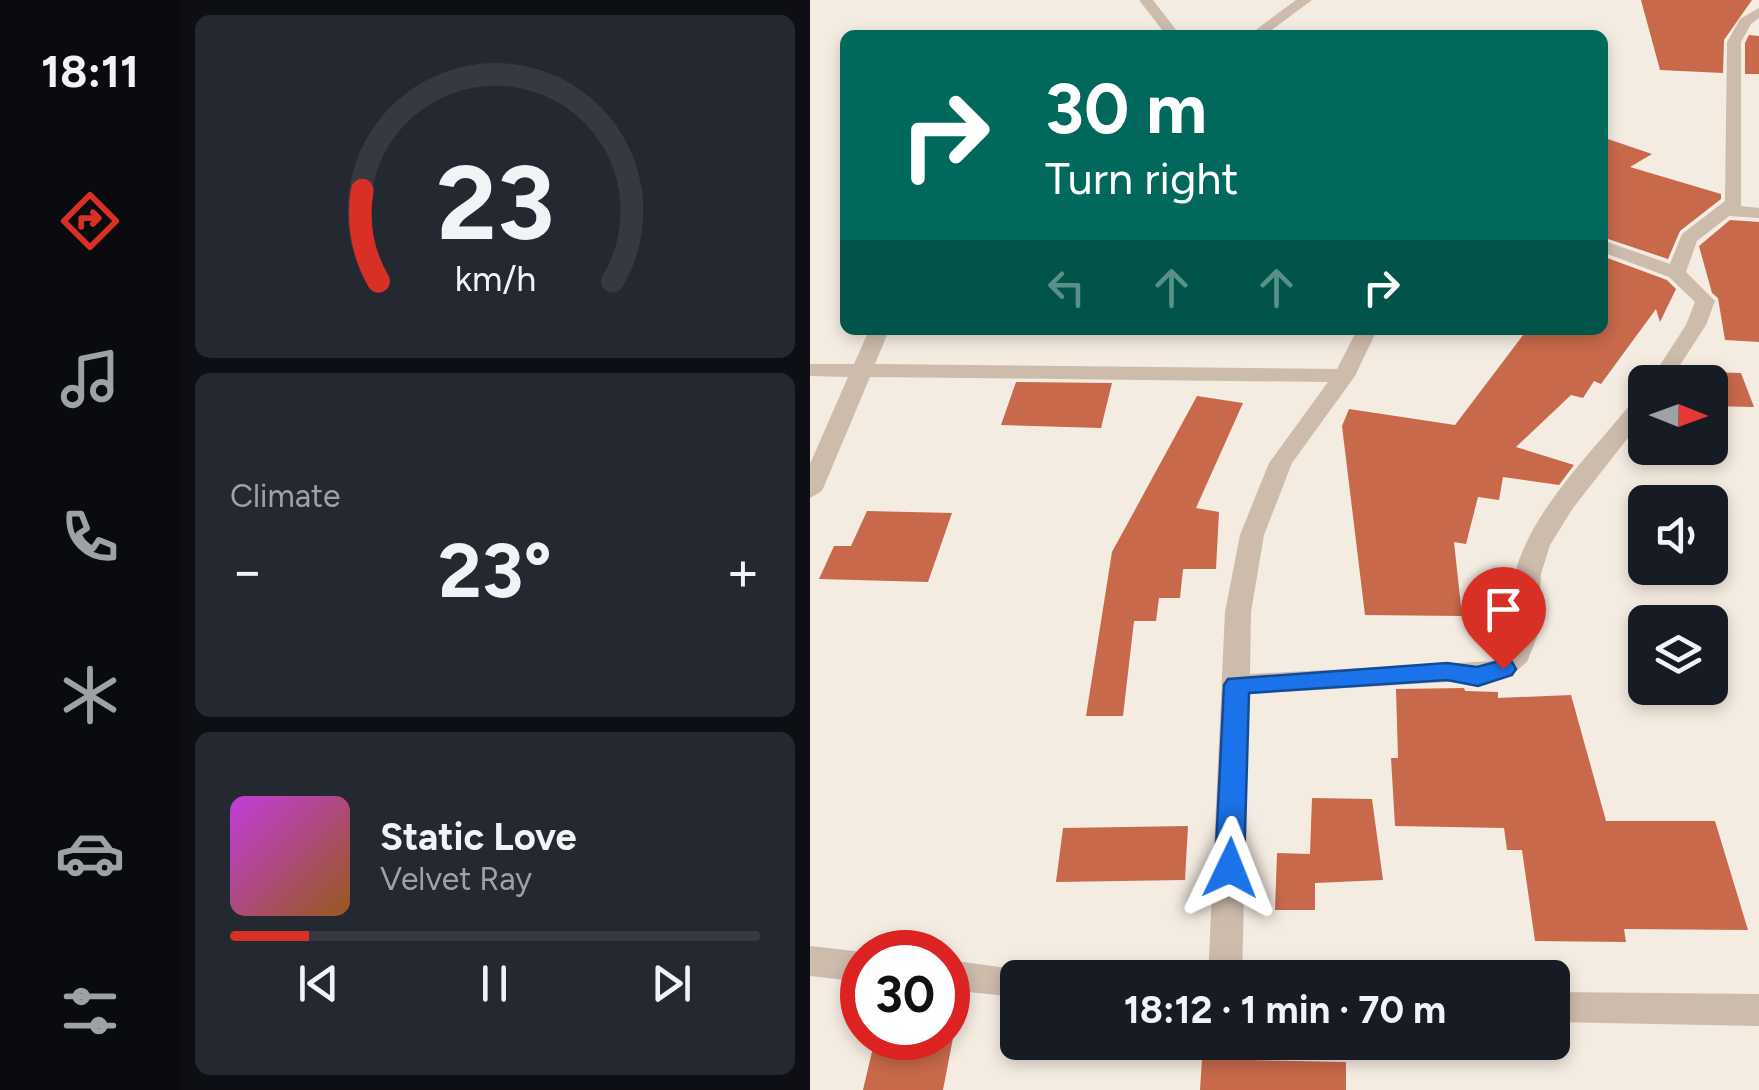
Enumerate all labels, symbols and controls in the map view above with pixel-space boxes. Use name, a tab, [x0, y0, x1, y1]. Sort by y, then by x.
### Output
text: 18:11	[41, 44, 139, 98]
text: 30 m	[1045, 66, 1207, 151]
icon: right	[880, 70, 1010, 200]
text: 23	[436, 140, 554, 265]
text: Turn right	[1045, 151, 1238, 205]
icon: directions	[55, 186, 125, 256]
text: km/h	[454, 257, 536, 300]
icon: left	[1039, 260, 1094, 315]
icon: ahead	[1144, 260, 1199, 315]
icon: ahead	[1249, 260, 1304, 315]
icon: right	[1354, 260, 1409, 315]
icon: music	[55, 344, 125, 414]
north arrow	[1628, 365, 1728, 465]
map controls	[1628, 365, 1728, 705]
text: Climate	[230, 477, 341, 515]
button: sound	[1628, 485, 1728, 585]
icon: phone	[55, 502, 125, 572]
text: 23°	[438, 526, 552, 616]
text: −	[230, 538, 264, 604]
text: +	[726, 538, 760, 604]
pin	[1461, 567, 1546, 670]
icon: arrive	[1476, 582, 1531, 637]
button: layers	[1628, 605, 1728, 705]
icon: climate	[55, 660, 125, 730]
text: Static Love	[380, 814, 577, 860]
position arrow	[1178, 816, 1282, 920]
icon: car	[55, 818, 125, 888]
text: Velvet Ray	[380, 860, 532, 898]
speed limit sign: 30	[840, 930, 970, 1060]
icon: previous	[291, 956, 346, 1011]
icon: pause	[467, 956, 522, 1011]
icon: next	[644, 956, 699, 1011]
icon: filters	[55, 976, 125, 1046]
text: 18:12 · 1 min · 70 m	[1124, 987, 1446, 1033]

